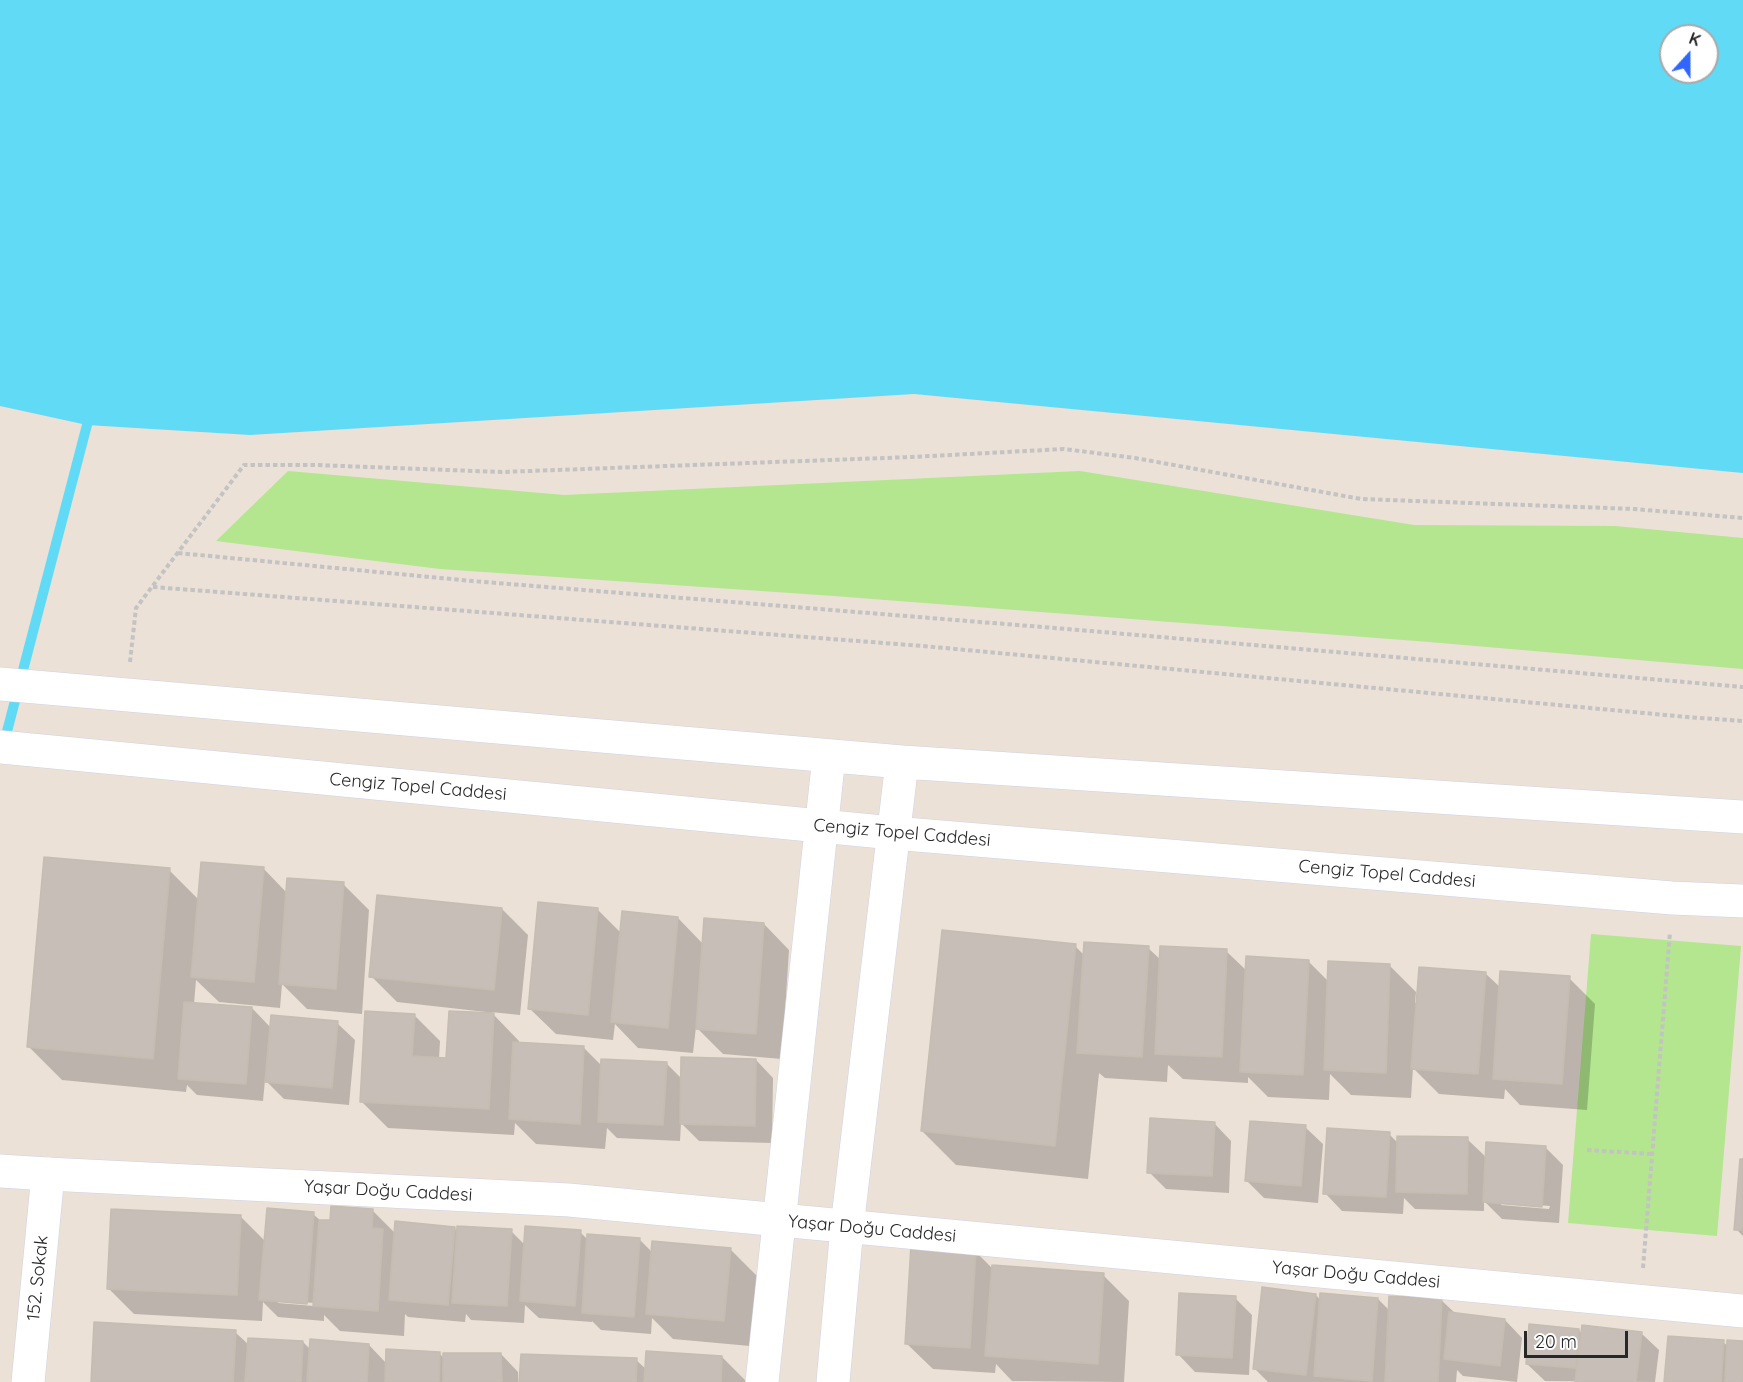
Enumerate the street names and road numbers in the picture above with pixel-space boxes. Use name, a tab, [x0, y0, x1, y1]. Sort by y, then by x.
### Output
street label: Cengiz Topel Caddesi	[329, 769, 507, 805]
street label: Cengiz Topel Caddesi	[813, 815, 991, 851]
street label: Cengiz Topel Caddesi	[1298, 856, 1476, 892]
street label: Yaşar Doğu Caddesi	[303, 1176, 473, 1206]
street label: Yaşar Doğu Caddesi	[787, 1211, 957, 1247]
street label: 152. Sokak	[23, 1234, 53, 1322]
street label: Yaşar Doğu Caddesi	[1271, 1257, 1441, 1293]

